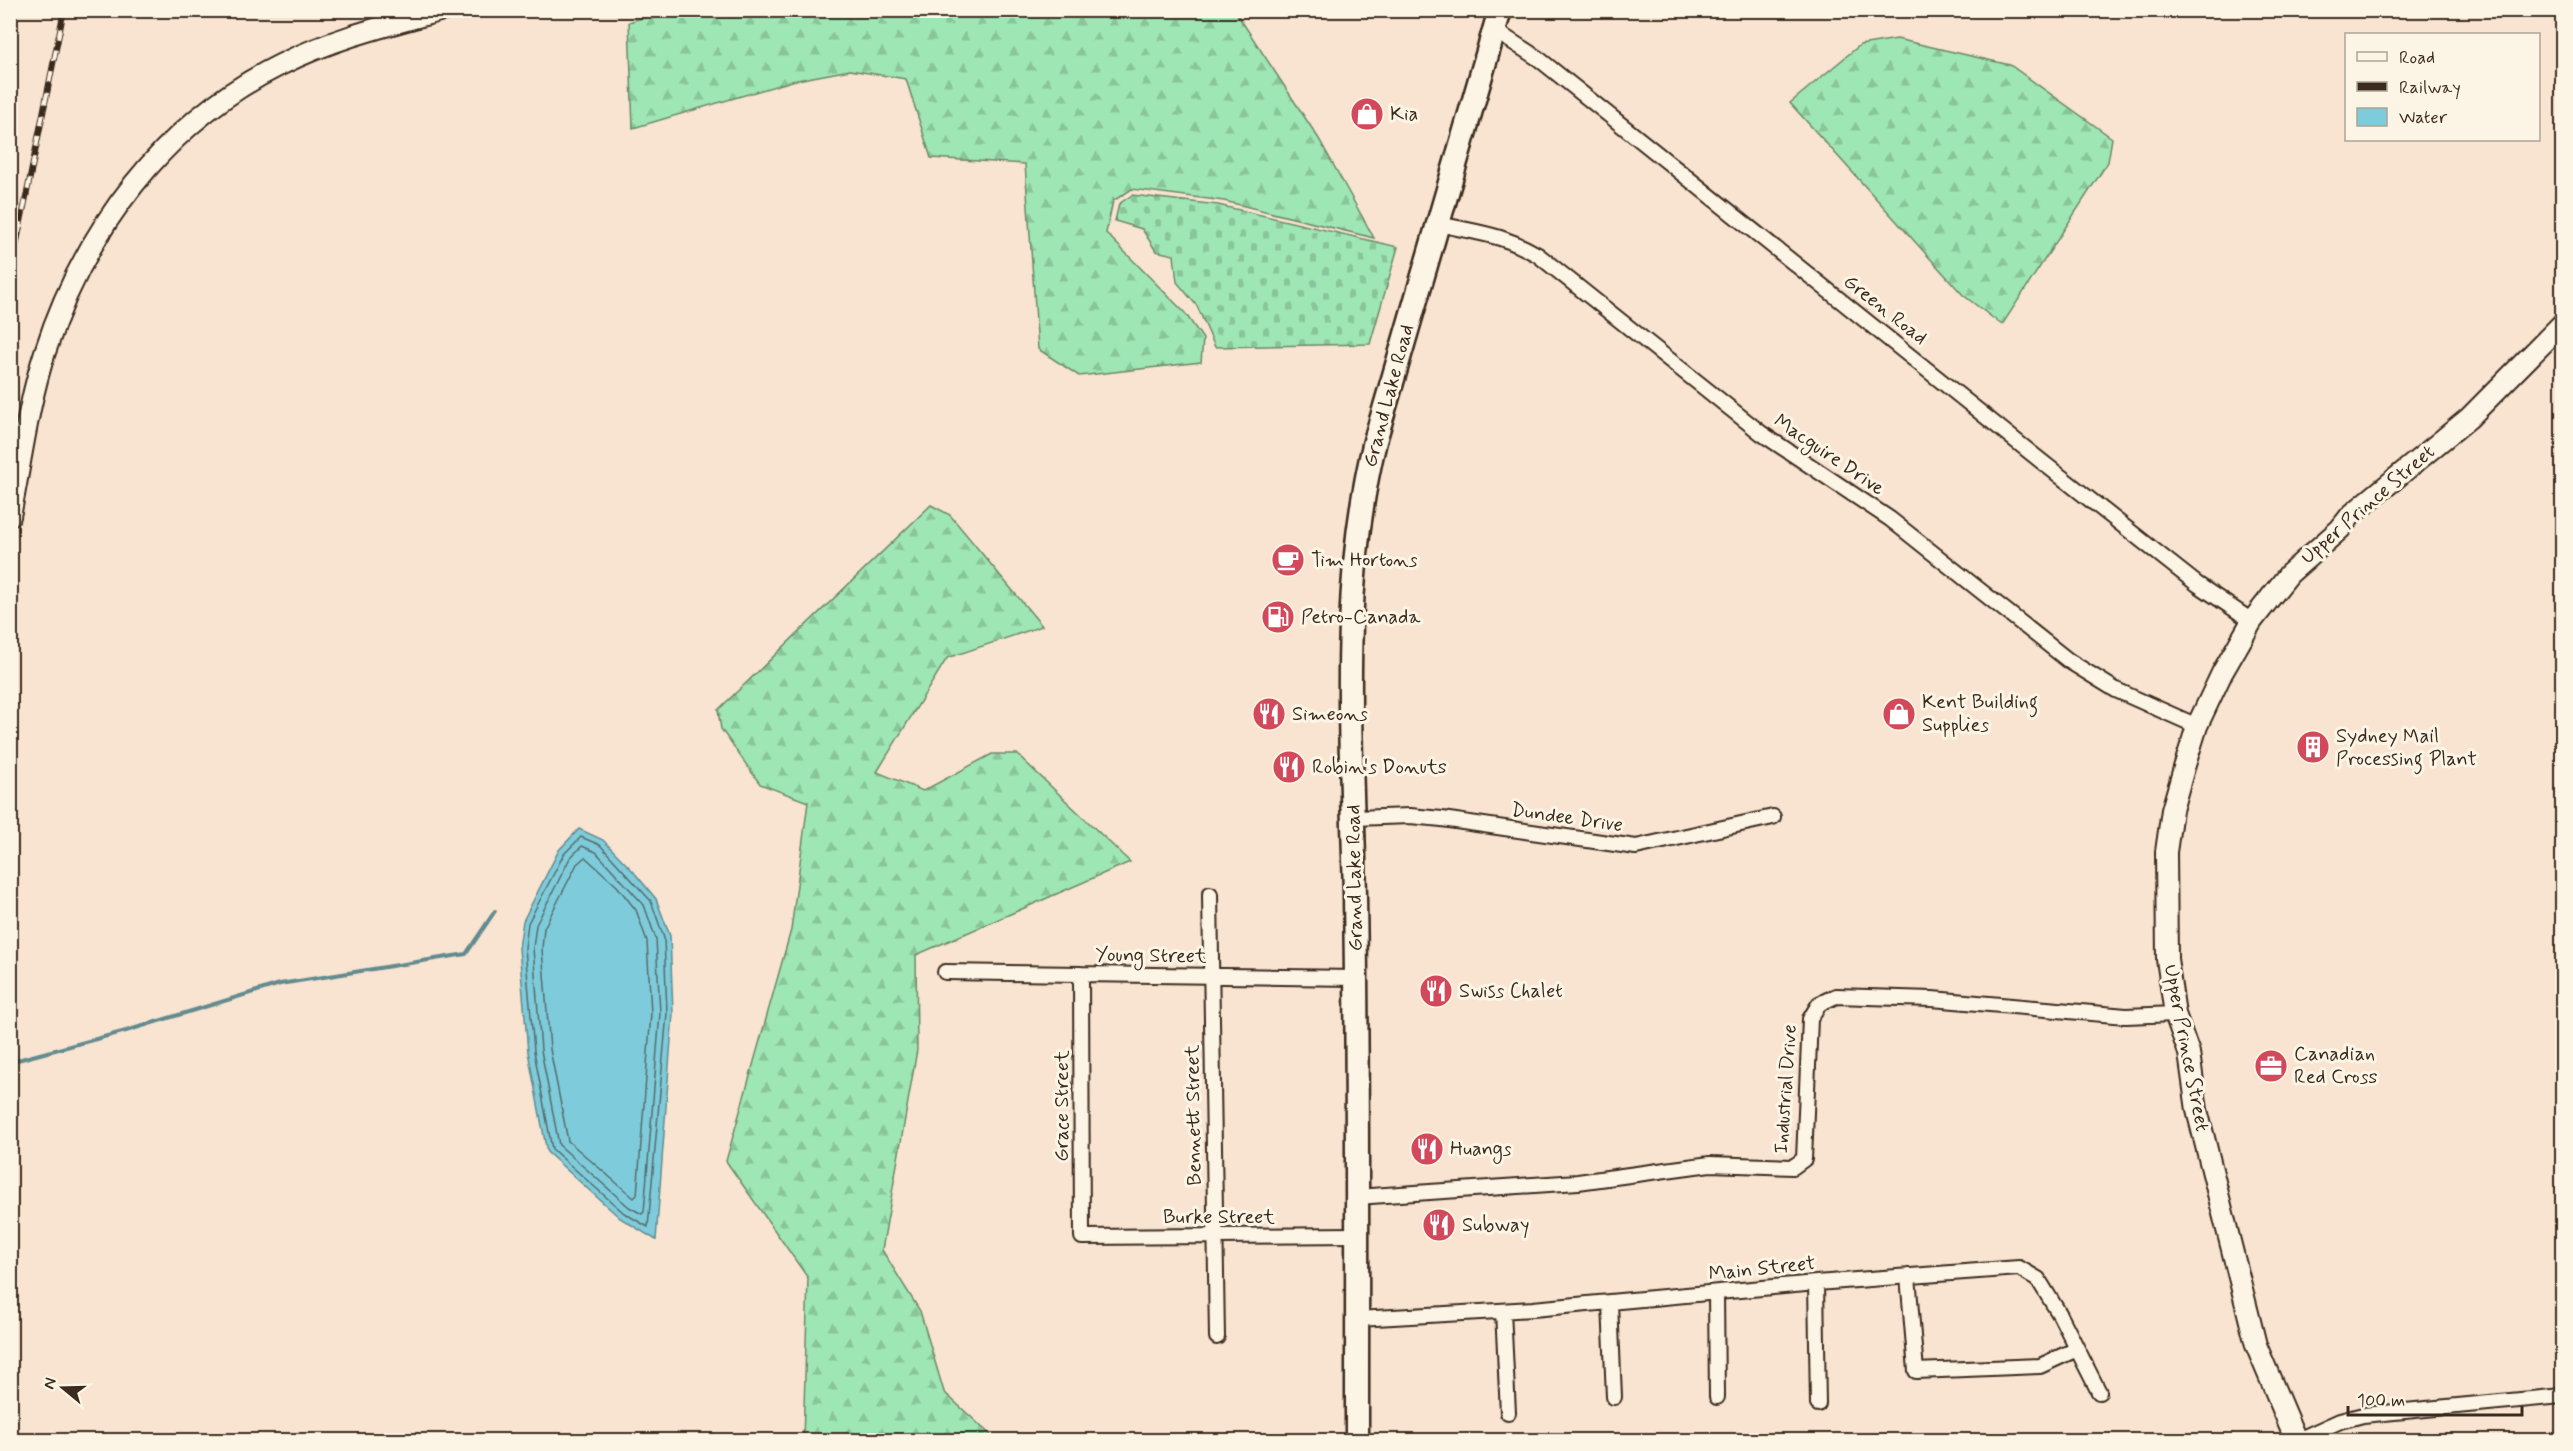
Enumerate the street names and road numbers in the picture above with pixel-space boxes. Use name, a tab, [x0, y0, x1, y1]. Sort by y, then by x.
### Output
street label: Green Road	[1837, 269, 1933, 351]
street label: Grand Lake Road	[1357, 322, 1421, 470]
street label: Macguire Drive	[1768, 408, 1890, 503]
street label: Upper Prince Street	[2295, 439, 2441, 571]
street label: Dundee Drive	[1509, 797, 1625, 839]
street label: Grand Lake Road	[1340, 804, 1370, 952]
street label: Young Street	[1095, 942, 1207, 971]
street label: Upper Prince Street	[2157, 962, 2215, 1134]
street label: Industrial Drive	[1768, 1023, 1804, 1155]
street label: Bennett Street	[1179, 1044, 1209, 1186]
street label: Grace Street	[1049, 1050, 1076, 1162]
street label: Burke Street	[1163, 1204, 1275, 1231]
street label: Main Street	[1707, 1250, 1817, 1288]

